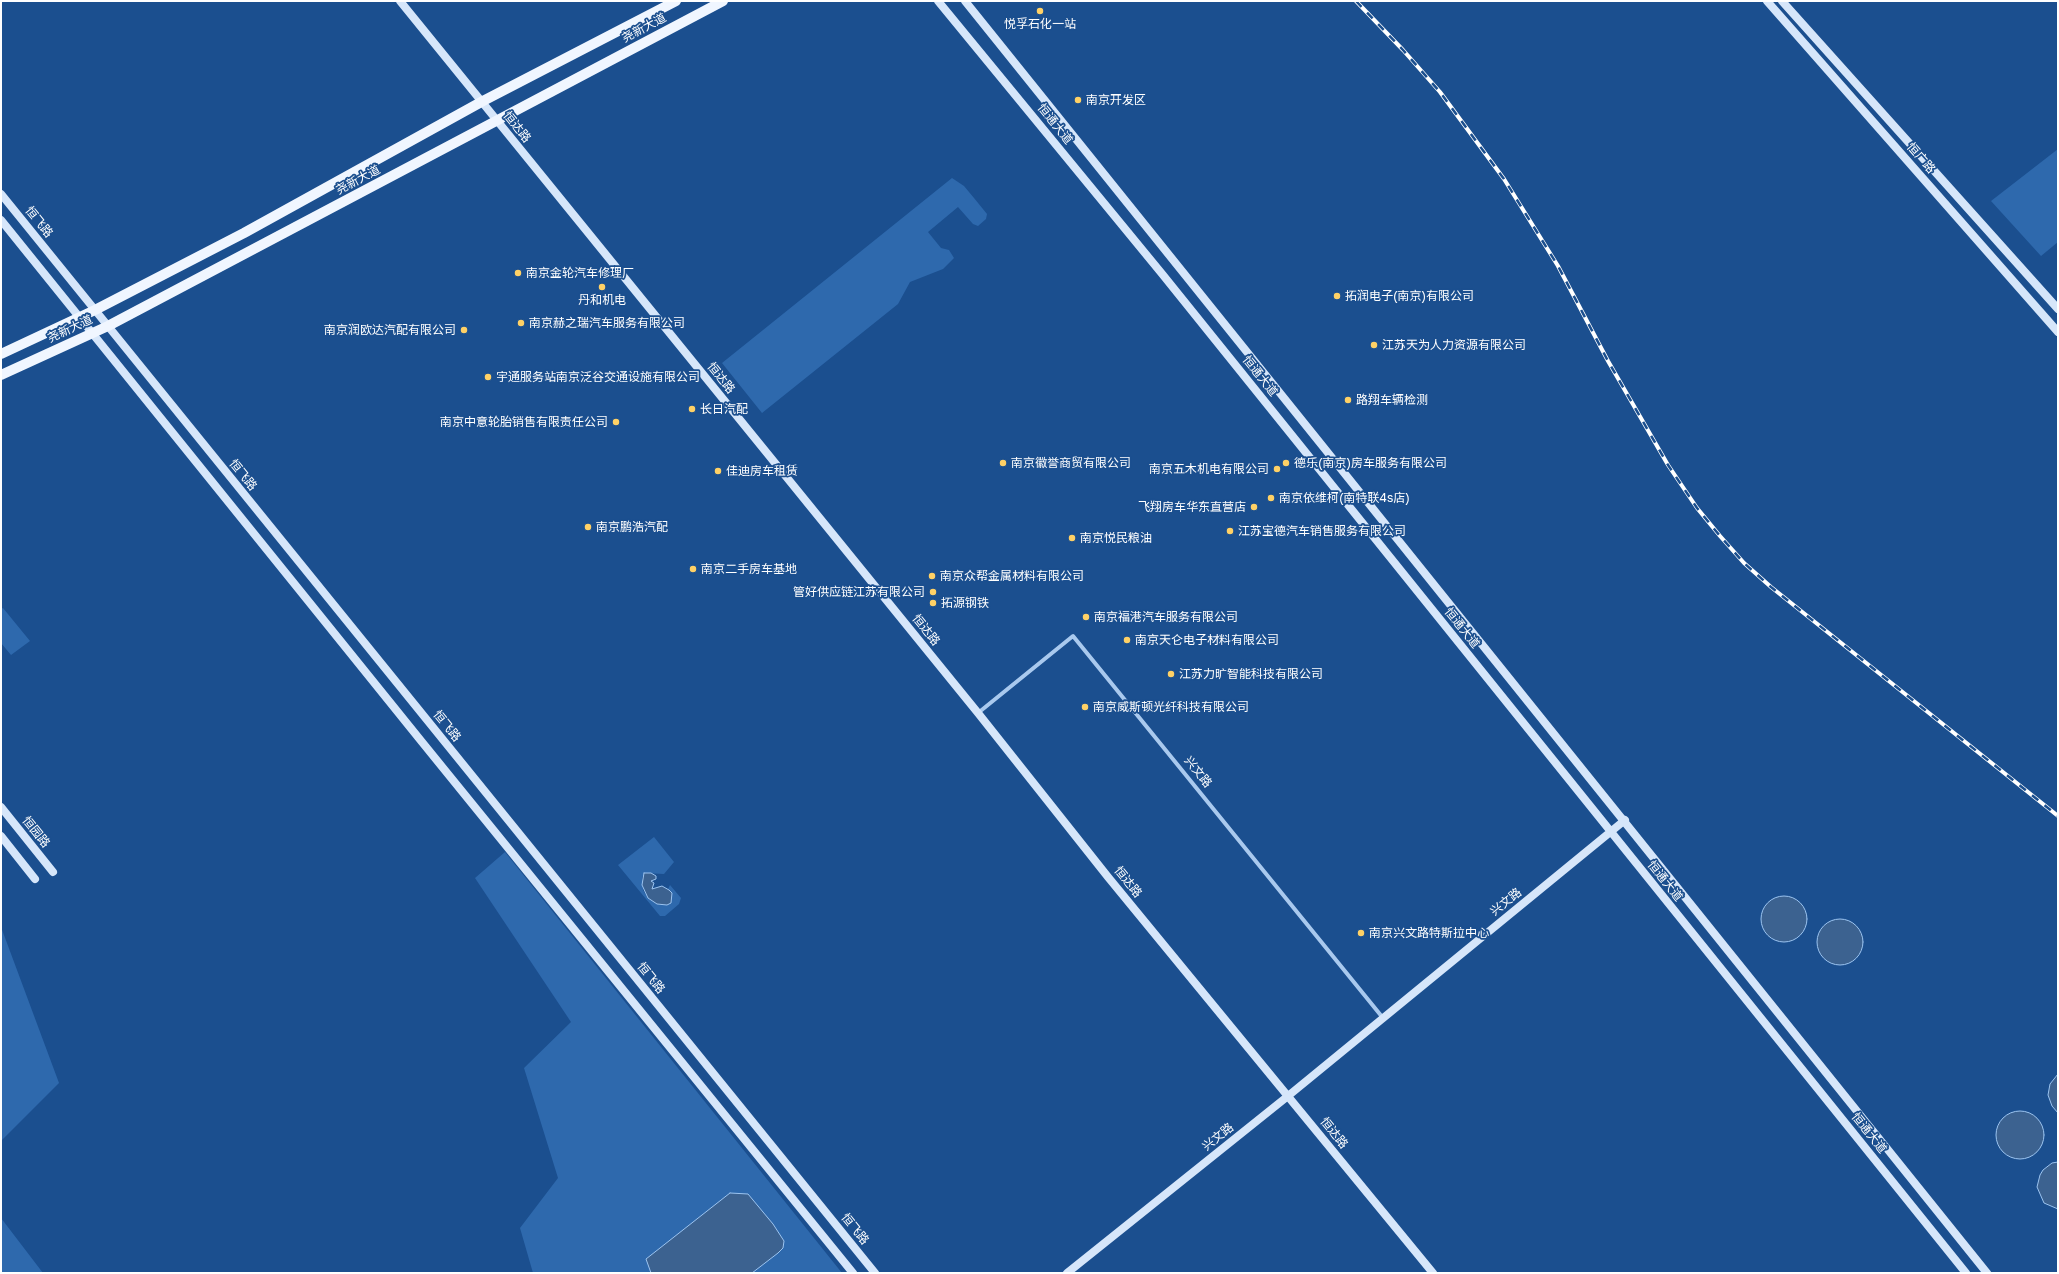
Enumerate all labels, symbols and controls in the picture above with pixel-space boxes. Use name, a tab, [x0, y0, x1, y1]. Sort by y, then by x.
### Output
marker: 悦孚石化一站	[1035, 6, 1045, 16]
street label: 尧新大道	[619, 10, 669, 46]
place label: 悦孚石化一站	[1004, 17, 1076, 31]
place label: 南京开发区	[1086, 93, 1146, 107]
marker: 南京开发区	[1073, 95, 1083, 105]
street label: 恒通大道	[1034, 101, 1076, 147]
street label: 恒达路	[500, 108, 534, 146]
street label: 恒广路	[1904, 140, 1938, 176]
street label: 尧新大道	[333, 162, 383, 198]
street label: 恒飞路	[22, 203, 56, 241]
place label: 南京金轮汽车修理厂	[526, 266, 634, 280]
marker: 南京金轮汽车修理厂	[513, 268, 523, 278]
marker: 丹和机电	[597, 282, 607, 292]
place label: 拓润电子(南京)有限公司	[1345, 289, 1474, 303]
marker: 拓润电子(南京)有限公司	[1332, 291, 1342, 301]
place label: 丹和机电	[578, 293, 626, 307]
street label: 尧新大道	[45, 312, 95, 346]
place label: 南京赫之瑞汽车服务有限公司	[529, 316, 685, 330]
marker: 南京赫之瑞汽车服务有限公司	[516, 318, 526, 328]
place label: 南京润欧达汽配有限公司	[324, 323, 456, 337]
marker: 南京润欧达汽配有限公司	[459, 325, 469, 335]
place label: 江苏天为人力资源有限公司	[1382, 338, 1526, 352]
marker: 江苏天为人力资源有限公司	[1369, 340, 1379, 350]
street label: 恒通大道	[1239, 353, 1281, 399]
street label: 恒达路	[704, 359, 738, 397]
place label: 宇通服务站南京泛谷交通设施有限公司	[496, 370, 700, 384]
marker: 宇通服务站南京泛谷交通设施有限公司	[483, 372, 493, 382]
place label: 路翔车辆检测	[1356, 393, 1428, 407]
marker: 路翔车辆检测	[1343, 395, 1353, 405]
place label: 长日汽配	[700, 402, 748, 416]
marker: 长日汽配	[687, 404, 697, 414]
place label: 南京中意轮胎销售有限责任公司	[440, 415, 608, 429]
marker: 南京中意轮胎销售有限责任公司	[611, 417, 621, 427]
street label: 恒飞路	[226, 456, 260, 494]
place label: 南京徽誉商贸有限公司	[1011, 456, 1131, 470]
place label: 德乐(南京)房车服务有限公司	[1294, 456, 1447, 470]
marker: 南京徽誉商贸有限公司	[998, 458, 1008, 468]
marker: 德乐(南京)房车服务有限公司	[1281, 458, 1291, 468]
place label: 南京五木机电有限公司	[1149, 462, 1269, 476]
place label: 佳迪房车租赁	[726, 464, 798, 478]
marker: 南京五木机电有限公司	[1272, 464, 1282, 474]
marker: 佳迪房车租赁	[713, 466, 723, 476]
place label: 南京依维柯(南特联4s店)	[1279, 491, 1410, 505]
marker: 南京依维柯(南特联4s店)	[1266, 493, 1276, 503]
place label: 飞翔房车华东直营店	[1138, 500, 1246, 514]
marker: 飞翔房车华东直营店	[1249, 502, 1259, 512]
place label: 南京鹏浩汽配	[596, 520, 668, 534]
marker: 南京鹏浩汽配	[583, 522, 593, 532]
place label: 江苏宝德汽车销售服务有限公司	[1238, 524, 1406, 538]
marker: 江苏宝德汽车销售服务有限公司	[1225, 526, 1235, 536]
place label: 南京悦民粮油	[1080, 531, 1152, 545]
marker: 南京悦民粮油	[1067, 533, 1077, 543]
place label: 南京二手房车基地	[701, 562, 797, 576]
marker: 南京二手房车基地	[688, 564, 698, 574]
place label: 南京众帮金属材料有限公司	[940, 569, 1084, 583]
marker: 南京众帮金属材料有限公司	[927, 571, 937, 581]
place label: 管好供应链江苏有限公司	[793, 585, 925, 599]
marker: 管好供应链江苏有限公司	[928, 587, 938, 597]
place label: 拓源钢铁	[941, 596, 989, 610]
marker: 拓源钢铁	[928, 598, 938, 608]
street label: 恒通大道	[1441, 605, 1483, 651]
place label: 南京福港汽车服务有限公司	[1094, 610, 1238, 624]
street label: 恒达路	[909, 611, 943, 649]
marker: 南京福港汽车服务有限公司	[1081, 612, 1091, 622]
place label: 南京天仑电子材料有限公司	[1135, 633, 1279, 647]
marker: 南京天仑电子材料有限公司	[1122, 635, 1132, 645]
place label: 江苏力旷智能科技有限公司	[1179, 667, 1323, 681]
marker: 江苏力旷智能科技有限公司	[1166, 669, 1176, 679]
place label: 南京威斯顿光纤科技有限公司	[1093, 700, 1249, 714]
marker: 南京威斯顿光纤科技有限公司	[1080, 702, 1090, 712]
street label: 恒飞路	[430, 707, 464, 745]
street label: 兴文路	[1181, 753, 1215, 791]
street label: 恒园路	[19, 813, 53, 851]
street label: 恒通大道	[1644, 858, 1686, 904]
street label: 恒达路	[1111, 863, 1145, 901]
street label: 兴文路	[1487, 885, 1525, 919]
place label: 南京兴文路特斯拉中心	[1369, 926, 1489, 940]
marker: 南京兴文路特斯拉中心	[1356, 928, 1366, 938]
street label: 恒飞路	[634, 959, 668, 997]
street label: 恒通大道	[1848, 1110, 1890, 1156]
street label: 恒达路	[1317, 1114, 1351, 1152]
street label: 兴文路	[1199, 1120, 1237, 1154]
street label: 恒飞路	[838, 1210, 872, 1248]

